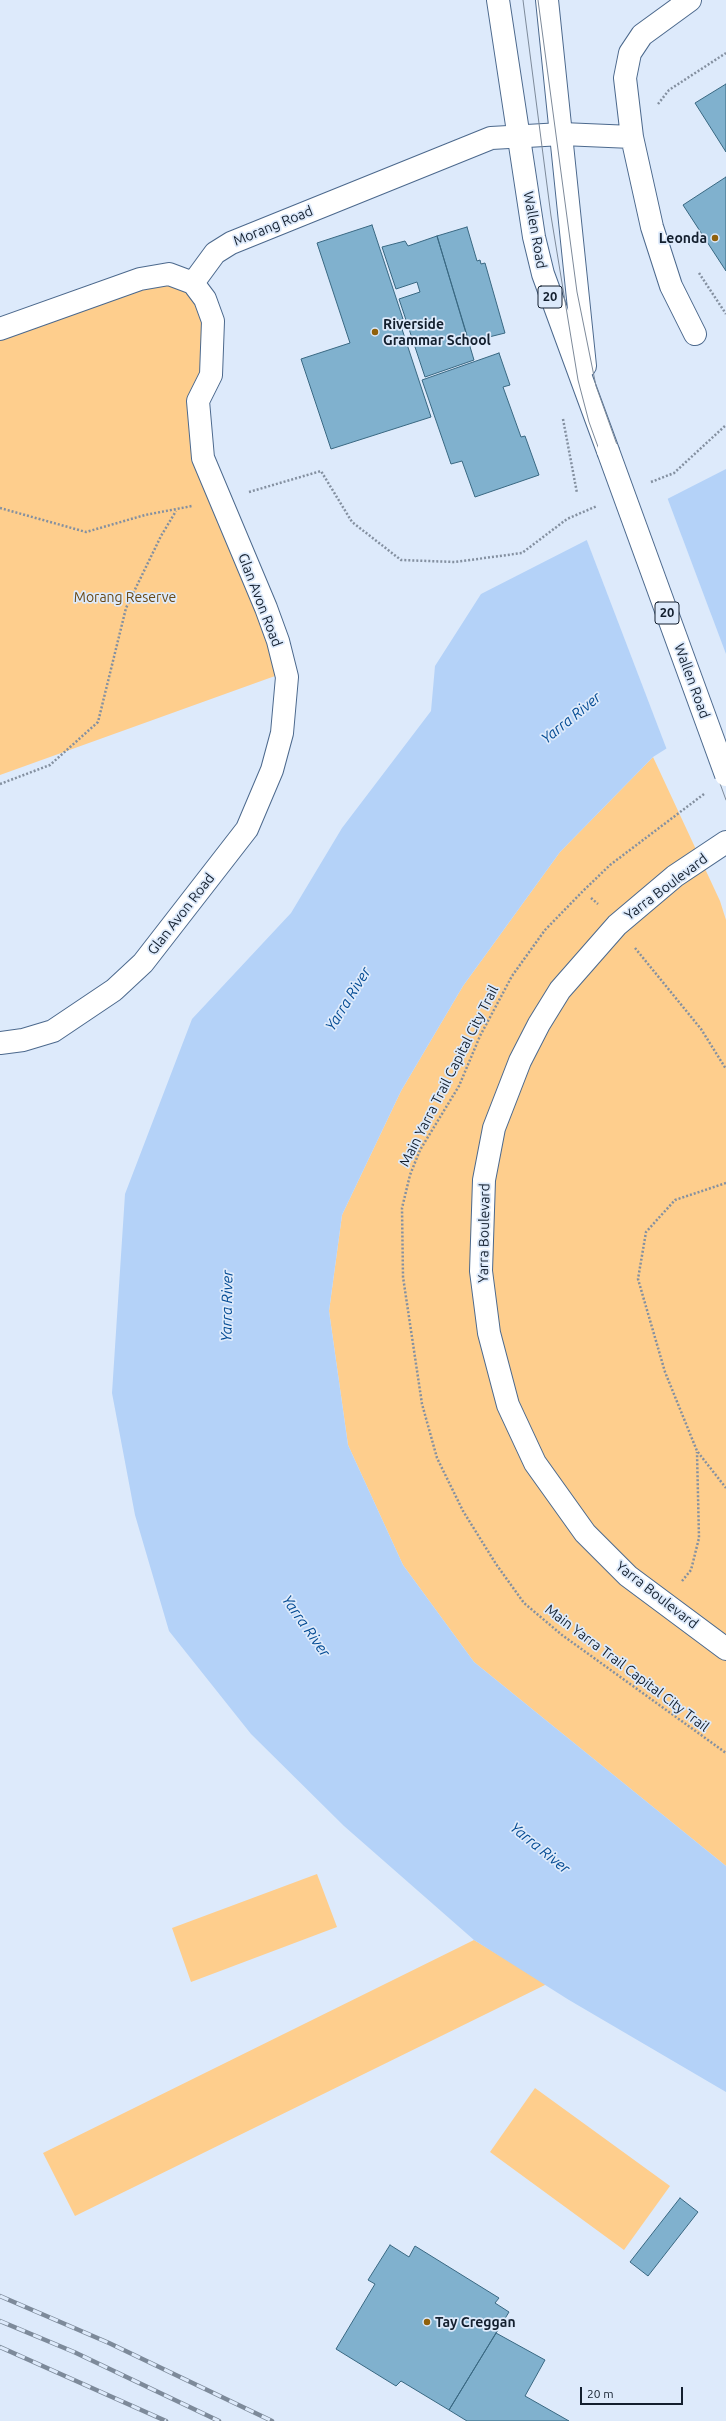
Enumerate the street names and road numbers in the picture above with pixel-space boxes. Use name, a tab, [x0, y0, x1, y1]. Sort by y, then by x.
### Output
street label: Wallen Road	[520, 190, 550, 270]
street label: Morang Road	[231, 202, 315, 250]
road number: 20	[538, 286, 562, 308]
street label: Glan Avon Road	[234, 551, 286, 649]
road number: 20	[655, 602, 679, 624]
street label: Wallen Road	[671, 641, 713, 721]
street label: Yarra Boulevard	[621, 850, 711, 924]
street label: Glan Avon Road	[144, 870, 218, 958]
street label: Main Yarra Trail Capital City Trail	[396, 983, 502, 1169]
street label: Yarra Boulevard	[475, 1183, 493, 1283]
street label: Yarra Boulevard	[613, 1558, 701, 1632]
street label: Main Yarra Trail Capital City Trail	[542, 1601, 712, 1735]

